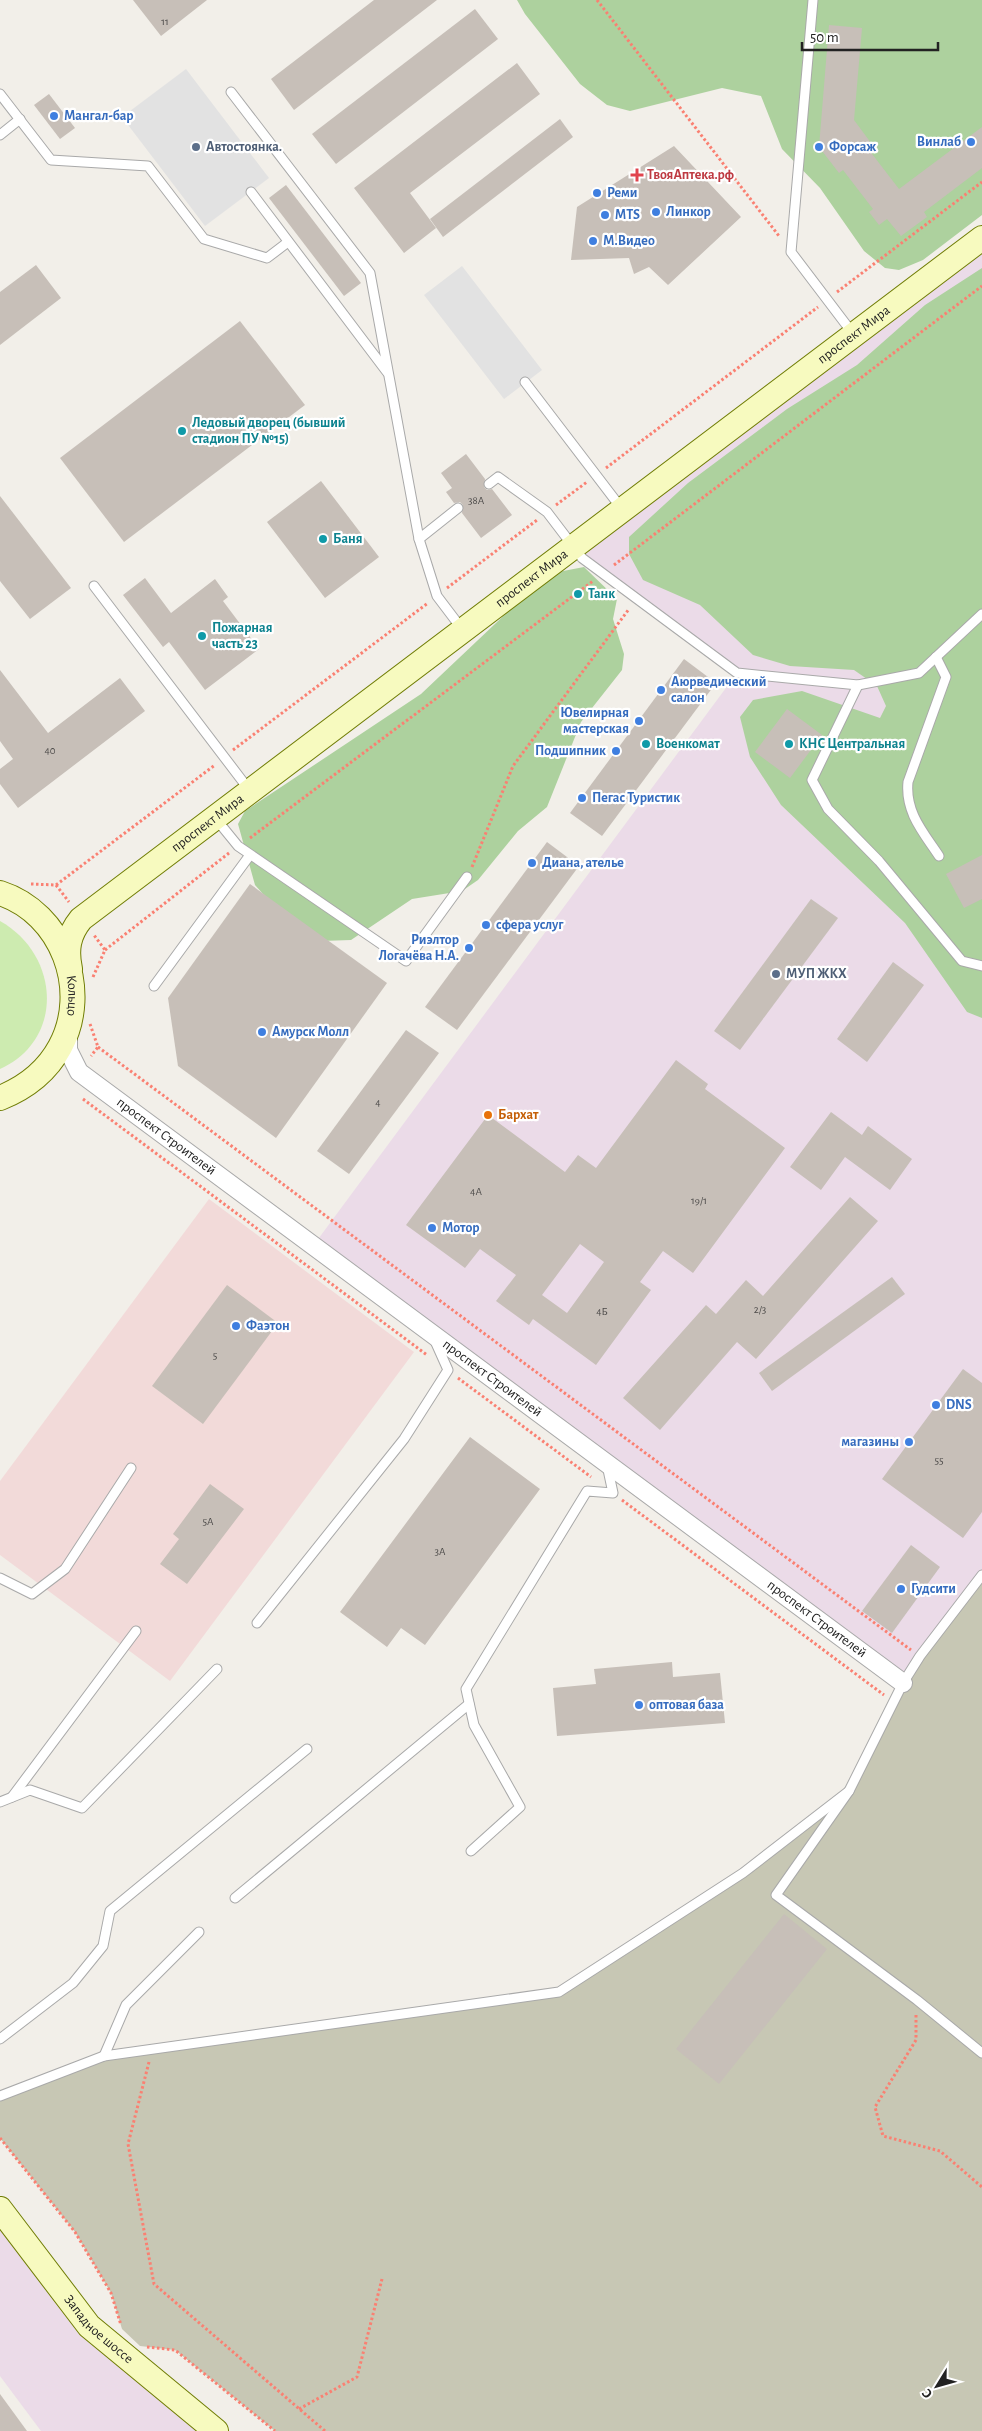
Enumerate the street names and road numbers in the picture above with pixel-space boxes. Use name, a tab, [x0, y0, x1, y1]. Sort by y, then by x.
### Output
street label: проспект Мира	[815, 303, 893, 367]
street label: проспект Мира	[493, 546, 571, 610]
street label: проспект Мира	[169, 791, 247, 855]
street label: Кольцо	[64, 974, 80, 1017]
street label: проспект Строителей	[114, 1095, 218, 1178]
street label: проспект Строителей	[440, 1337, 544, 1420]
street label: проспект Строителей	[764, 1578, 869, 1660]
street label: Западное шоссе	[61, 2292, 136, 2366]

